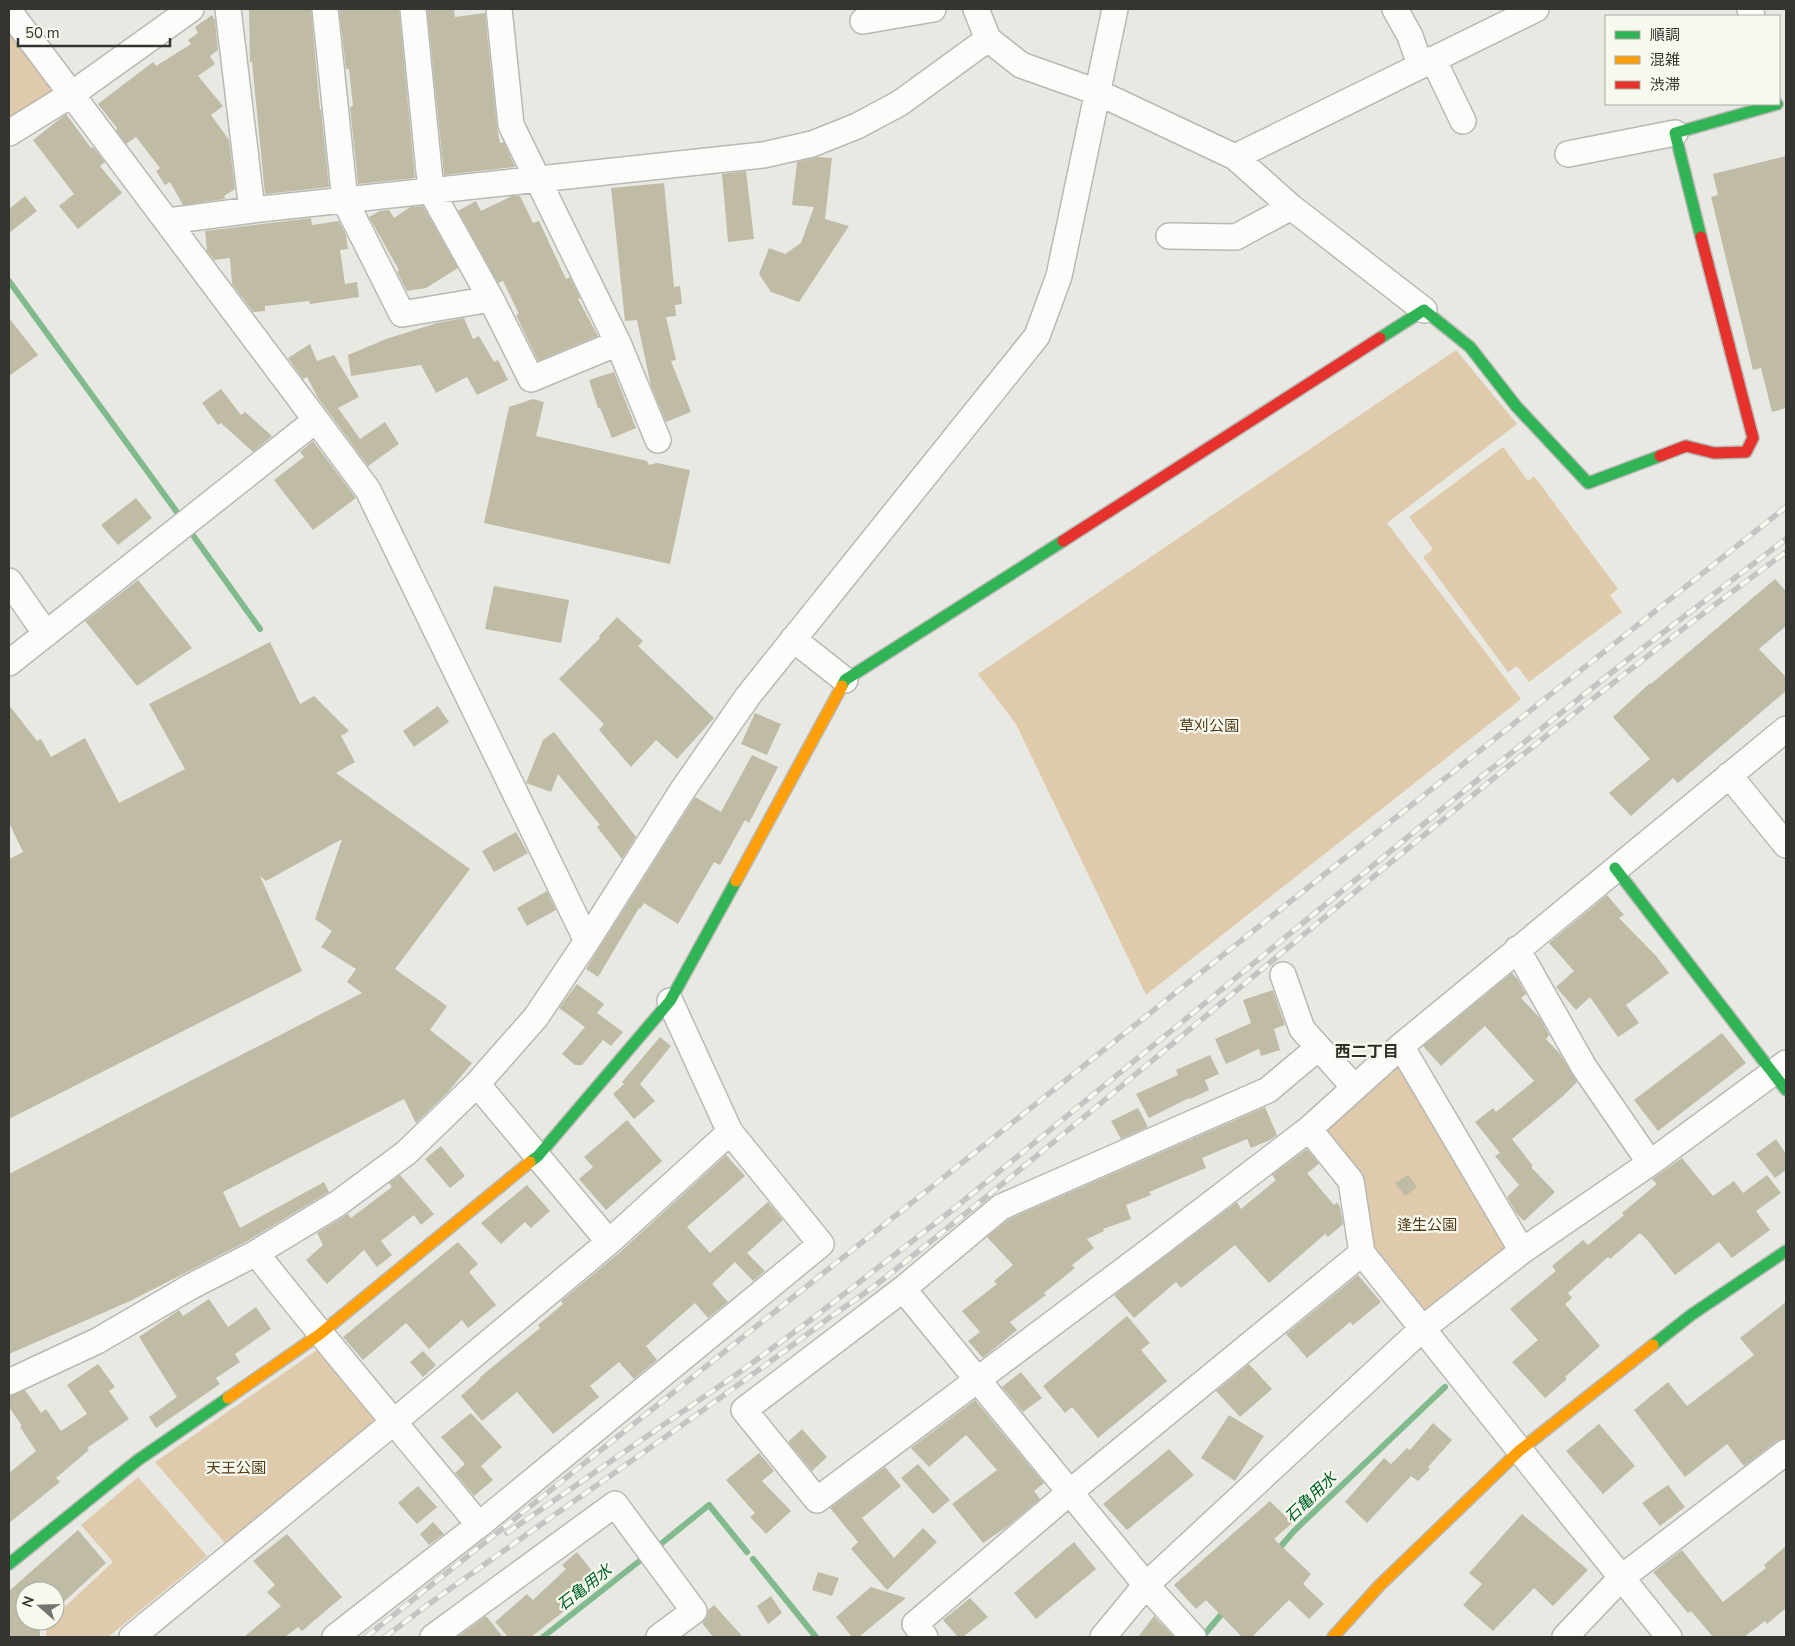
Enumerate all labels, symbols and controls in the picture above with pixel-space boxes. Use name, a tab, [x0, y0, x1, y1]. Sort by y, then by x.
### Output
scale bar	[18, 15, 170, 47]
legend	[1605, 15, 1780, 105]
text: 50 m	[25, 23, 60, 43]
text: 順調	[1650, 25, 1680, 45]
text: 混雑	[1650, 50, 1680, 70]
text: 渋滞	[1650, 75, 1680, 95]
park label: 草刈公園	[1179, 716, 1239, 736]
district label: 西二丁目	[1335, 1041, 1399, 1063]
park label: 逢生公園	[1397, 1215, 1457, 1235]
park label: 天王公園	[206, 1458, 266, 1478]
water label: 石亀用水	[1280, 1466, 1343, 1528]
water label: 石亀用水	[553, 1558, 618, 1616]
north arrow	[15, 1581, 65, 1631]
text: N	[18, 1594, 39, 1610]

